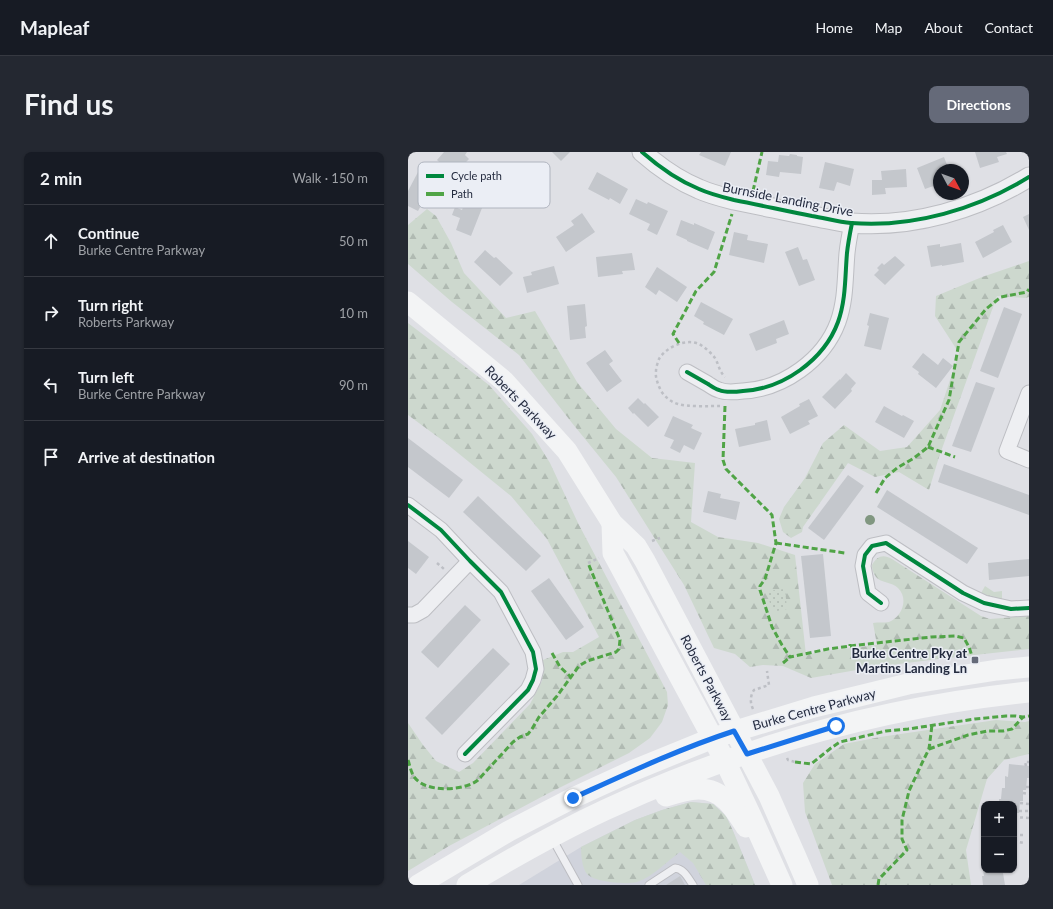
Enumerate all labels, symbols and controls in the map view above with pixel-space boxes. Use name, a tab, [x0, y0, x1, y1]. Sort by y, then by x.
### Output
text: Mapleaf	[20, 16, 89, 39]
text: Home	[815, 19, 853, 36]
text: Map	[875, 19, 902, 36]
text: About	[924, 19, 962, 36]
text: Contact	[984, 19, 1033, 36]
button: Directions	[929, 86, 1029, 123]
text: Find us	[24, 87, 114, 121]
legend	[418, 162, 550, 208]
north arrow	[933, 164, 969, 200]
text: 2 min	[40, 168, 82, 189]
text: Cycle path	[451, 169, 502, 182]
text: Walk · 150 m	[292, 170, 368, 186]
street label: Burnside Landing Drive	[721, 178, 855, 220]
text: Path	[451, 187, 473, 200]
text: Continue	[78, 224, 139, 242]
icon: ahead	[40, 230, 62, 252]
text: 50 m	[339, 233, 368, 249]
text: Burke Centre Parkway	[78, 242, 205, 258]
text: Turn right	[78, 296, 143, 314]
icon: right	[40, 302, 62, 324]
text: 10 m	[339, 305, 368, 321]
text: Roberts Parkway	[78, 314, 174, 330]
street label: Roberts Parkway	[482, 362, 560, 442]
text: Turn left	[78, 368, 134, 386]
icon: left	[40, 374, 62, 396]
text: 90 m	[339, 377, 368, 393]
text: Burke Centre Parkway	[78, 386, 205, 402]
icon: arrive	[40, 446, 62, 468]
text: Arrive at destination	[78, 448, 215, 466]
street label: Roberts Parkway	[677, 632, 737, 724]
place label: Burke Centre Pky at Martins Landing Ln	[851, 645, 967, 676]
marker: Burke Centre Pky at Martins Landing Ln	[970, 655, 980, 665]
street label: Burke Centre Parkway	[751, 685, 878, 733]
route start	[827, 717, 845, 735]
route end	[564, 789, 582, 807]
map controls	[981, 801, 1017, 873]
button: +	[981, 801, 1017, 837]
button: −	[981, 837, 1017, 873]

